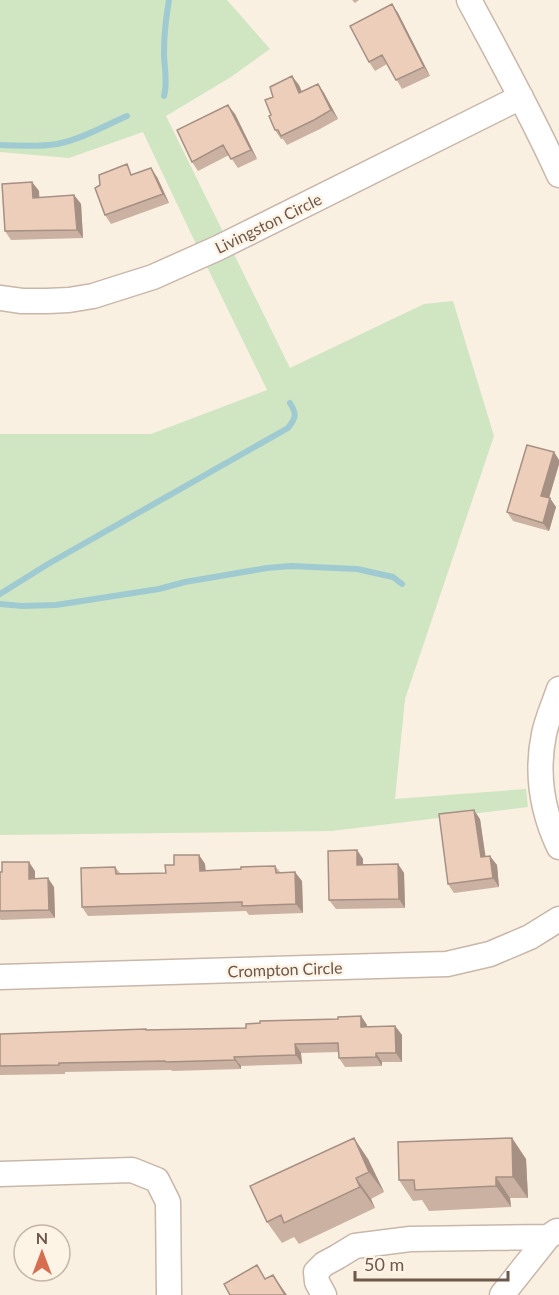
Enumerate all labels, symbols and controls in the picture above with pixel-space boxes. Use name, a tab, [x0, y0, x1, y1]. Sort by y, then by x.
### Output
street label: Livingston Circle	[212, 189, 324, 257]
street label: Crompton Circle	[227, 958, 343, 980]
north arrow	[12, 1223, 72, 1283]
text: N	[36, 1228, 48, 1247]
scale bar	[355, 1244, 508, 1282]
text: 50 m	[364, 1253, 404, 1275]

